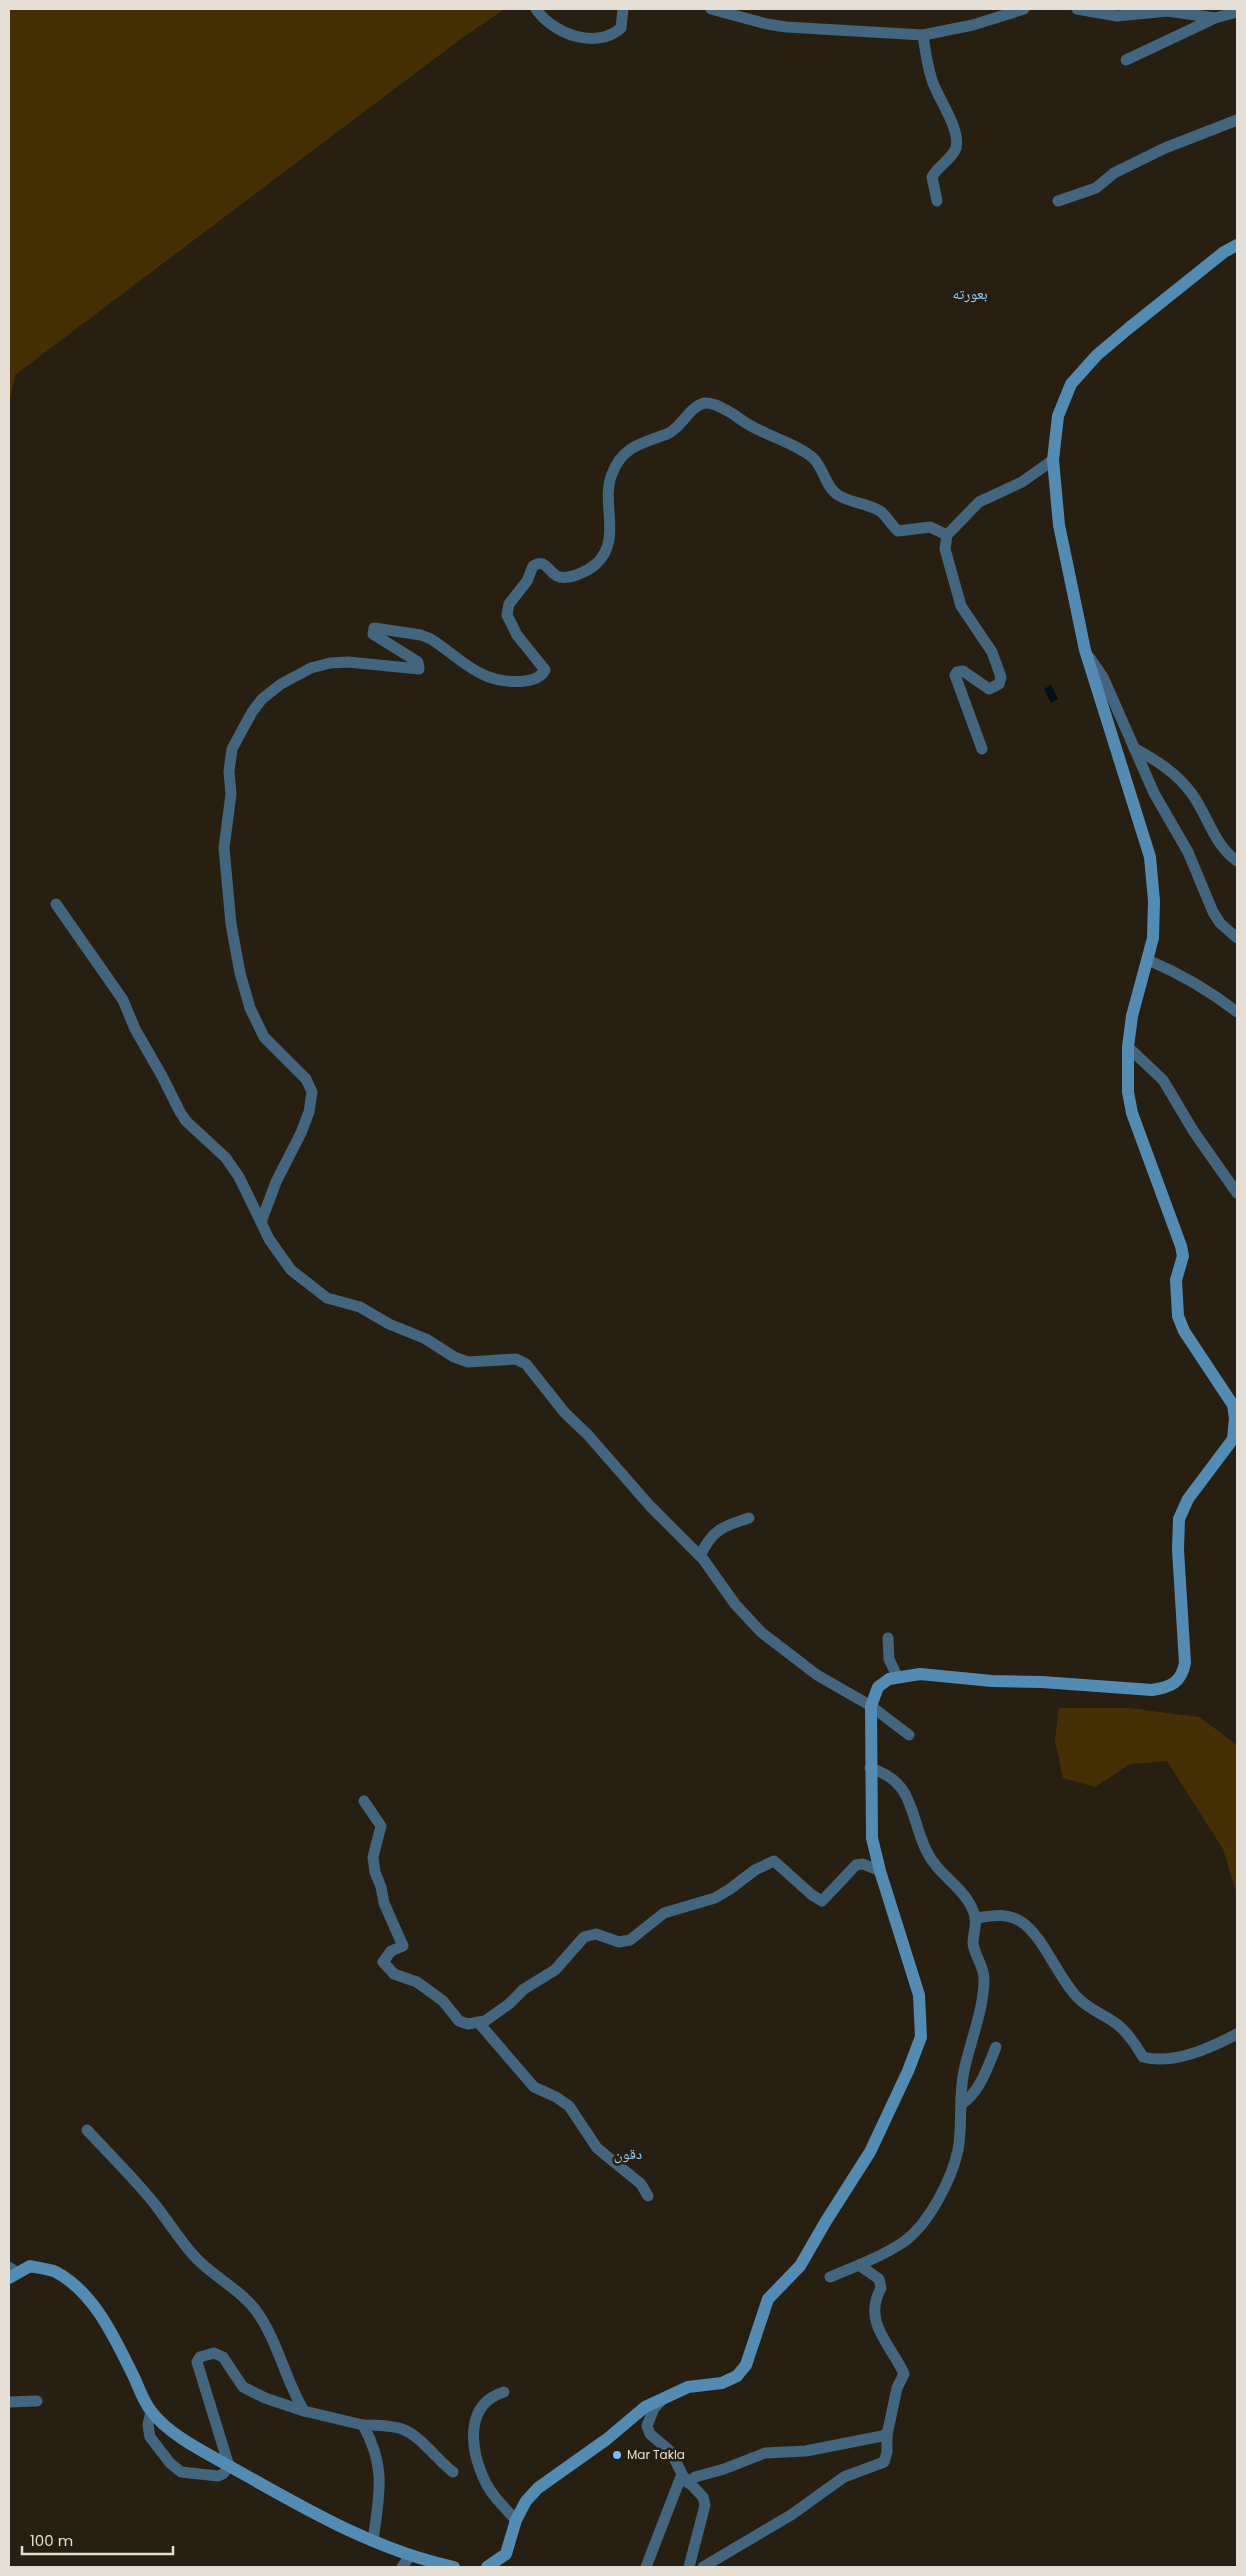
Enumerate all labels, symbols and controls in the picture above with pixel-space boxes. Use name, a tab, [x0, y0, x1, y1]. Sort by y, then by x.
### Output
district label: بعورته	[952, 283, 988, 304]
district label: دقون	[614, 2143, 642, 2164]
place label: Mar Takla	[627, 2446, 685, 2463]
marker: Mar Takla	[611, 2449, 623, 2461]
scale bar	[22, 2524, 174, 2556]
text: 100 m	[30, 2530, 73, 2551]

